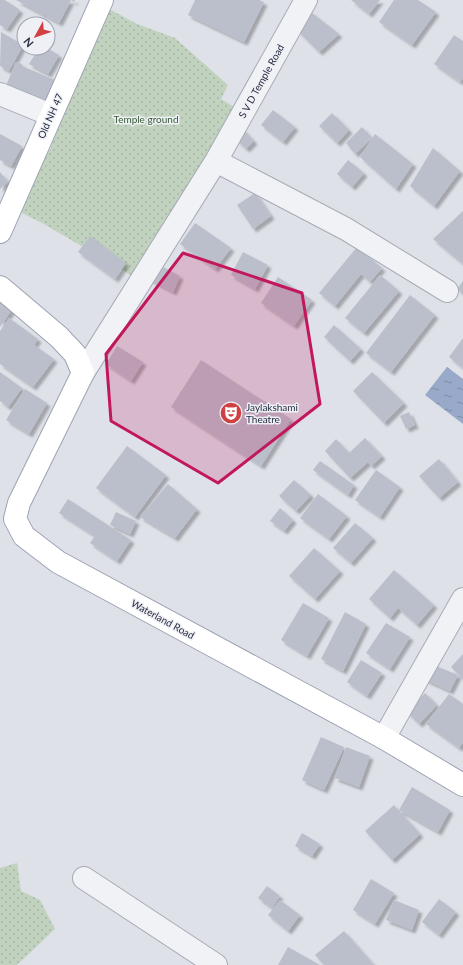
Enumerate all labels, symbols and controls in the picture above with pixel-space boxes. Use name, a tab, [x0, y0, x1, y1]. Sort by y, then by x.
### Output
north arrow	[16, 16, 56, 56]
text: N	[20, 35, 36, 50]
street label: S V D Temple Road	[236, 42, 286, 120]
street label: Old NH 47	[35, 92, 65, 140]
park label: Temple ground	[113, 113, 179, 125]
theatre icon: Jaylakshami Theatre	[218, 400, 244, 426]
place label: Jaylakshami Theatre	[246, 401, 298, 425]
street label: Waterland Road	[129, 597, 197, 641]

